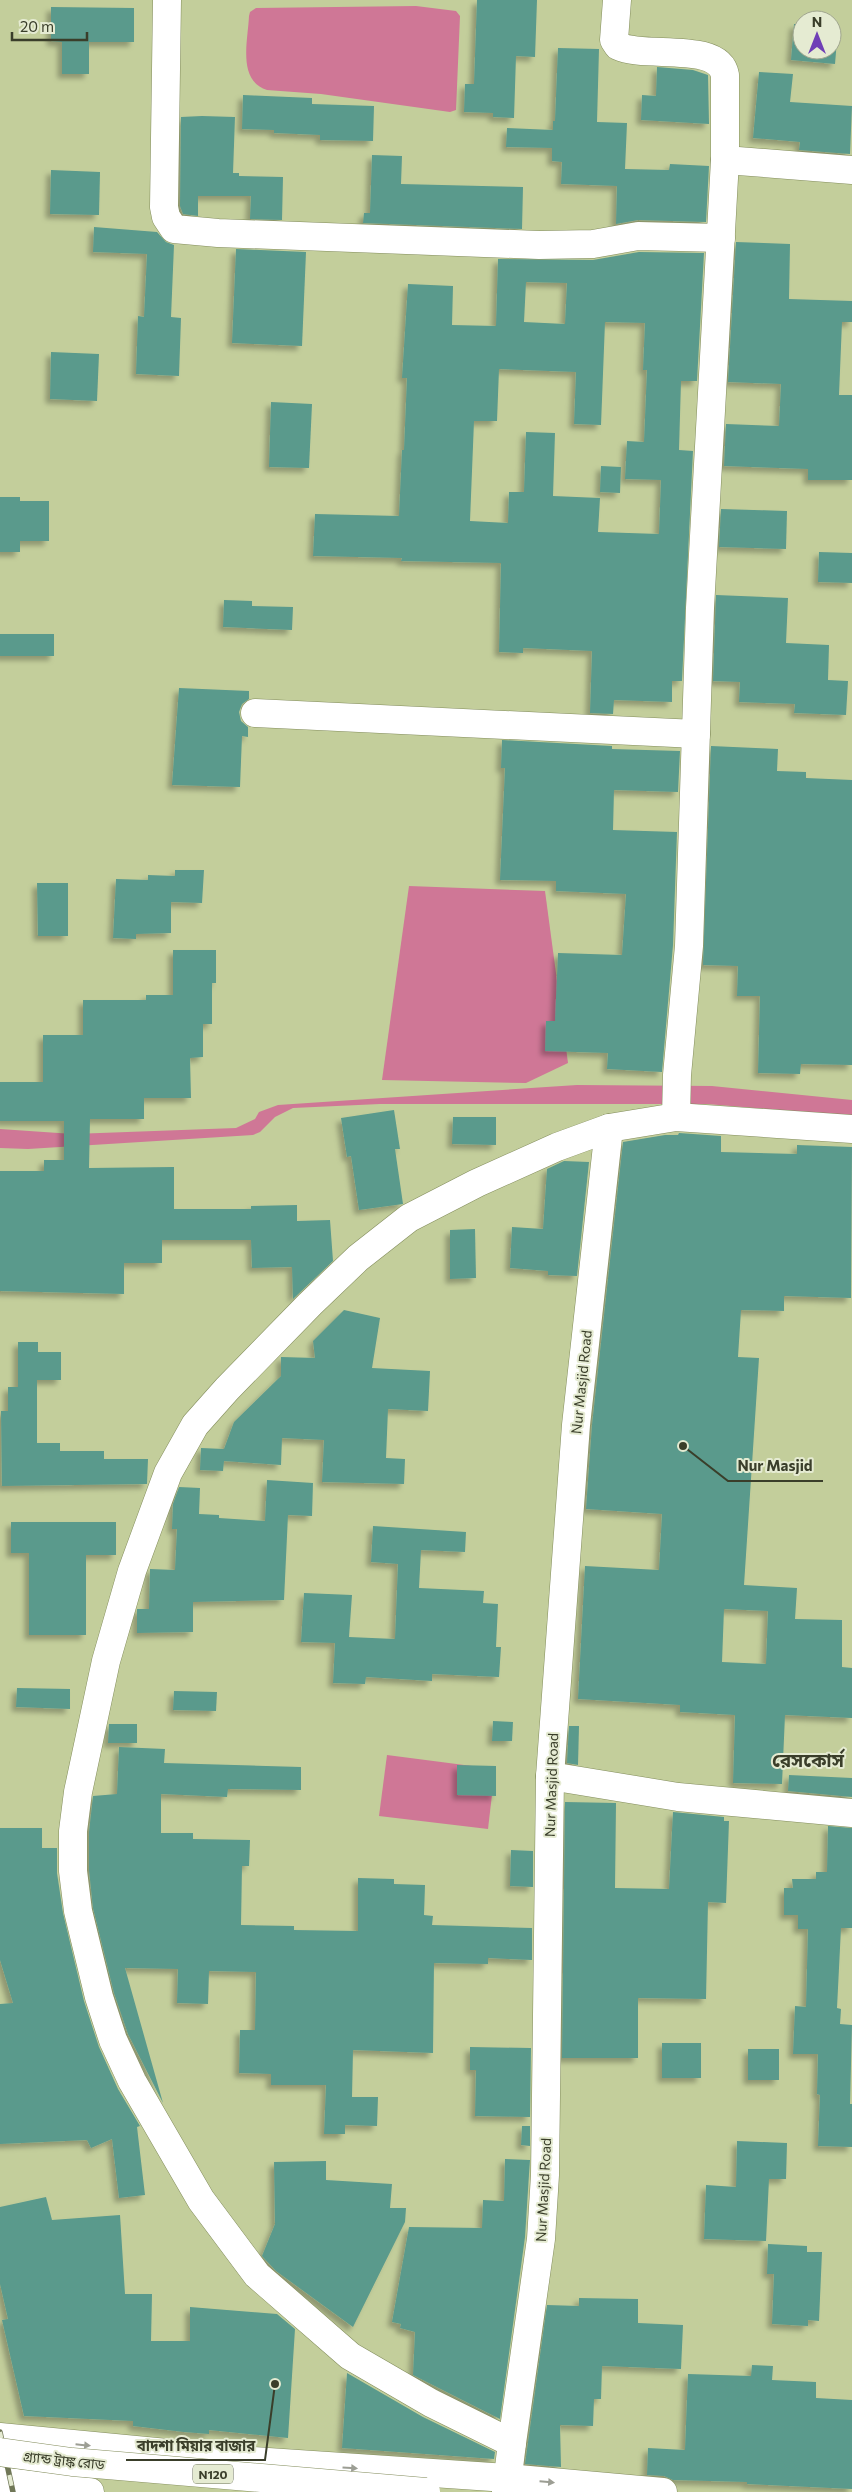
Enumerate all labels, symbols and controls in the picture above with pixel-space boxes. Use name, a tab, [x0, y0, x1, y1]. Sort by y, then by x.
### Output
scale bar	[12, 10, 88, 42]
north arrow	[792, 10, 842, 60]
text: N	[812, 13, 822, 30]
text: 20 m	[20, 17, 54, 35]
street label: Nur Masjid Road	[567, 1329, 595, 1435]
callout: Nur Masjid	[728, 1451, 823, 1481]
text: Nur Masjid	[737, 1456, 813, 1474]
street label: Nur Masjid Road	[541, 1733, 561, 1837]
district label: রেসকোর্স	[772, 1748, 845, 1771]
street label: Nur Masjid Road	[532, 2138, 554, 2242]
callout: বাদশা মিয়ার বাজার	[126, 2430, 265, 2460]
text: বাদশা মিয়ার বাজার	[136, 2436, 256, 2454]
one-way arrow	[76, 2441, 92, 2449]
street label: গ্র্যান্ড ট্রাঙ্ক রোড	[22, 2447, 107, 2473]
road number: N120	[193, 2464, 233, 2484]
one-way arrow	[342, 2464, 358, 2472]
one-way arrow	[539, 2478, 555, 2486]

